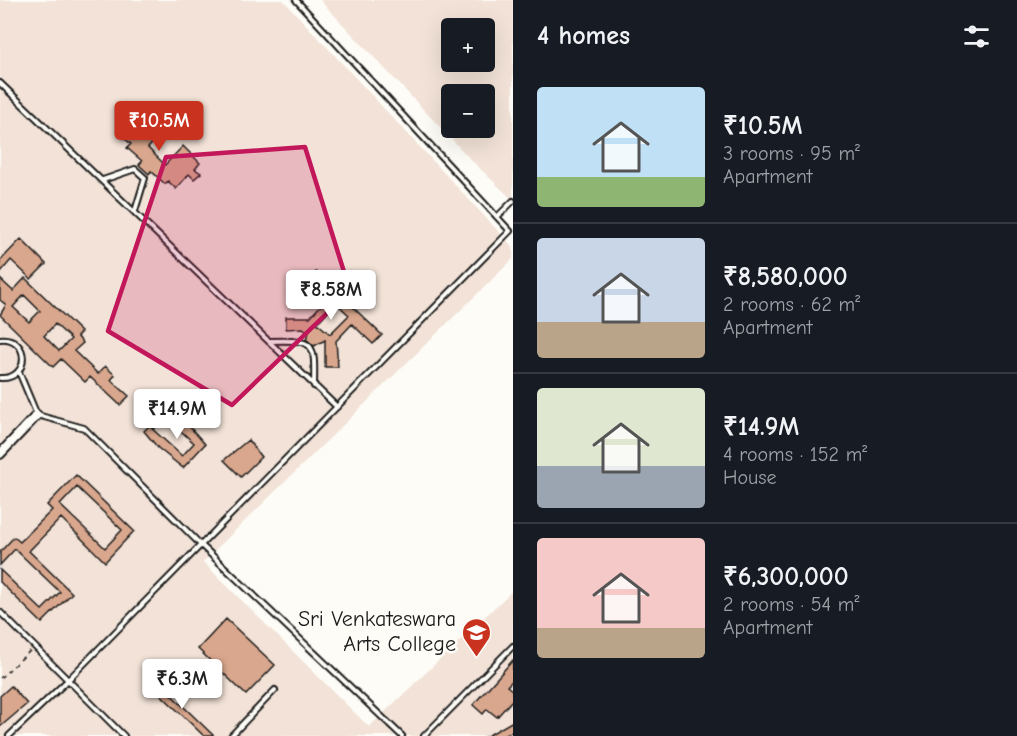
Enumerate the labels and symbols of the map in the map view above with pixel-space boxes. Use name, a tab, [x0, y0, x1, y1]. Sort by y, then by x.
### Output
pin: ₹10.5M	[110, 101, 208, 152]
pin: ₹8.58M	[282, 270, 380, 321]
pin: ₹14.9M	[128, 389, 226, 440]
place label: Sri Venkateswara Arts College	[298, 606, 456, 657]
school or university icon: Sri Venkateswara Arts College	[461, 616, 493, 658]
pin: ₹6.3M	[140, 659, 224, 710]

